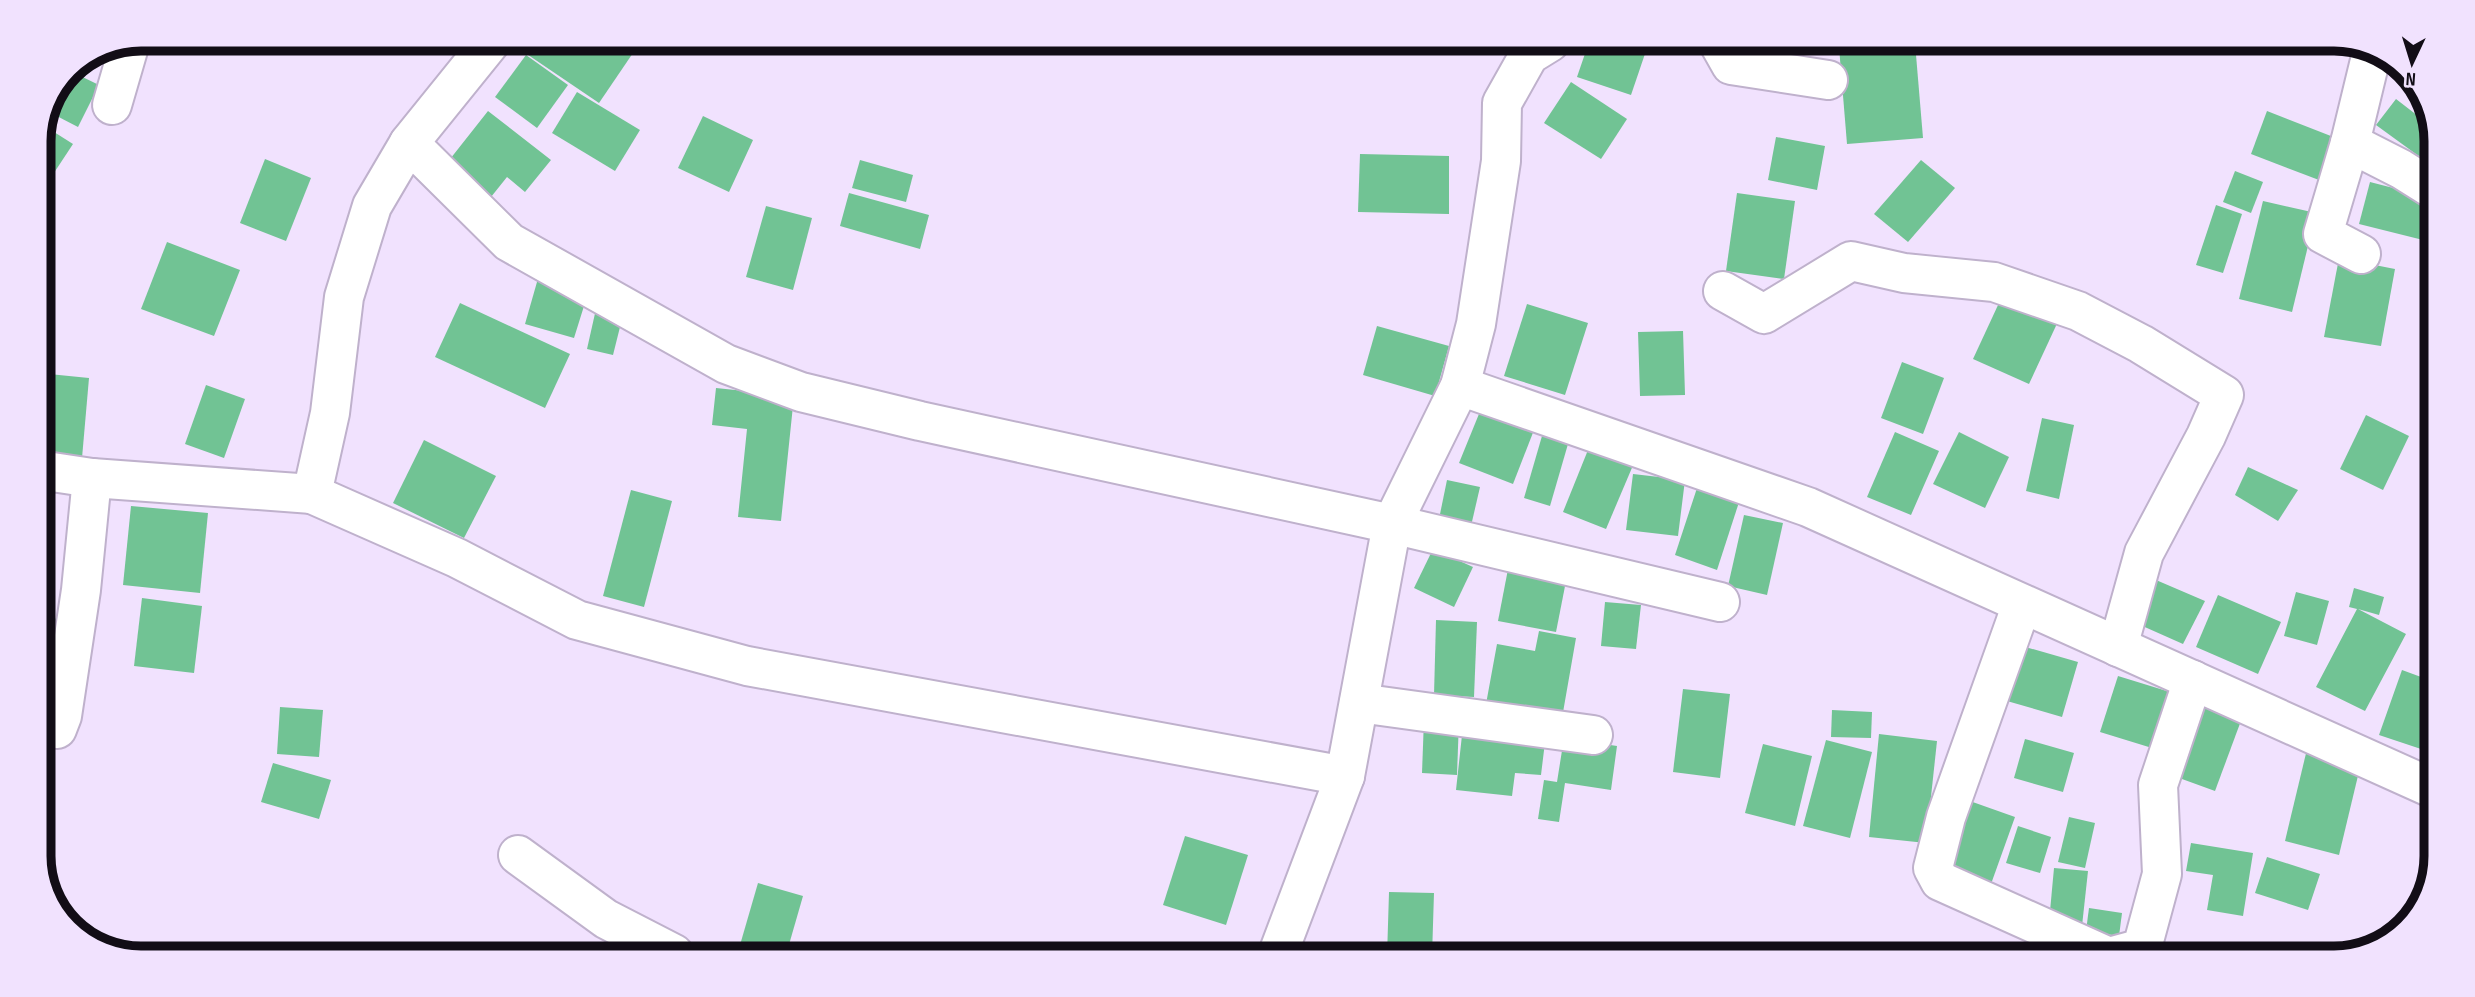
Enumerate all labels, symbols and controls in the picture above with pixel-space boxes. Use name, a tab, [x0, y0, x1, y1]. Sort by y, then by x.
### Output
north arrow	[2377, 28, 2447, 98]
text: N	[2405, 67, 2417, 90]

